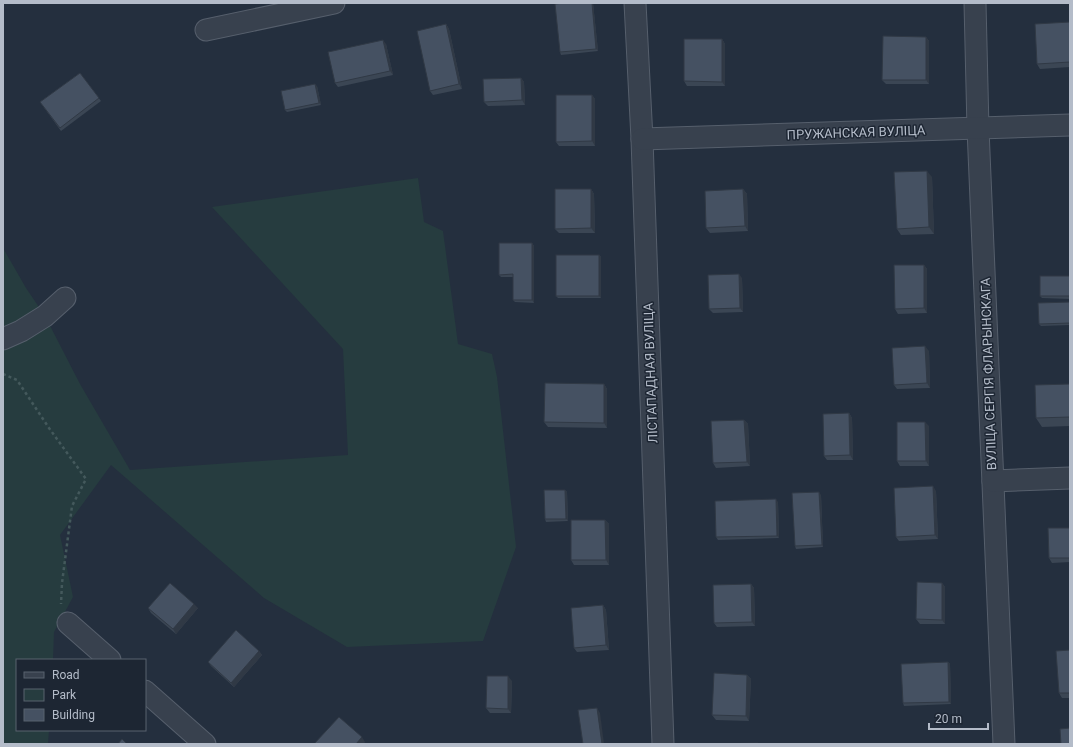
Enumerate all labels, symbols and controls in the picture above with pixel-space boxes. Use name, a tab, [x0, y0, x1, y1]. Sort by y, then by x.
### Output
street label: ПРУЖАНСКАЯ ВУЛІЦА	[786, 123, 926, 142]
street label: ВУЛІЦА СЕРГІЯ ФЛАРЫНСКАГА	[978, 277, 999, 470]
street label: ЛІСТАПАДНАЯ ВУЛІЦА	[641, 302, 660, 443]
legend	[16, 659, 146, 731]
text: Road	[52, 668, 80, 682]
text: Park	[52, 688, 77, 702]
scale bar	[929, 705, 988, 731]
text: Building	[52, 708, 95, 722]
text: 20 m	[935, 712, 962, 726]

